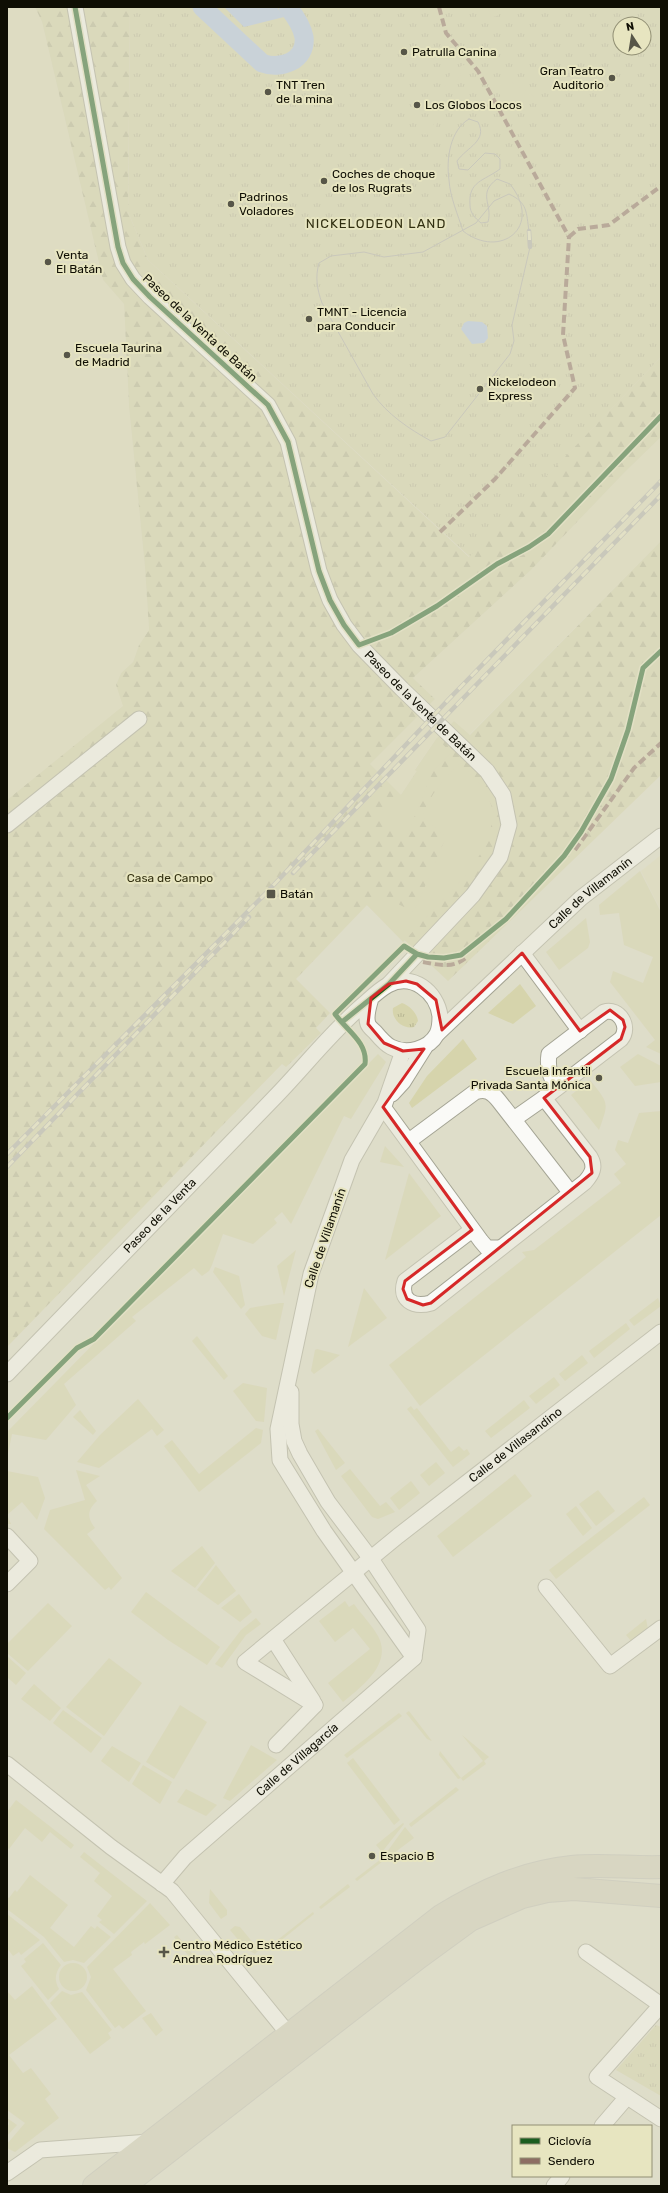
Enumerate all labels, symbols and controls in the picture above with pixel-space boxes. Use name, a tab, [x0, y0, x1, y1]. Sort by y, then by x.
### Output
north arrow	[612, 16, 652, 56]
text: N	[625, 20, 635, 34]
place label: Patrulla Canina	[412, 45, 497, 59]
marker: Patrulla Canina	[399, 47, 409, 57]
place label: Gran Teatro Auditorio	[540, 64, 604, 92]
marker: Gran Teatro Auditorio	[607, 73, 617, 83]
place label: TNT Tren de la mina	[276, 78, 333, 106]
marker: TNT Tren de la mina	[263, 87, 273, 97]
place label: Los Globos Locos	[425, 98, 522, 112]
marker: Los Globos Locos	[412, 100, 422, 110]
place label: Coches de choque de los Rugrats	[332, 167, 436, 195]
marker: Coches de choque de los Rugrats	[319, 176, 329, 186]
place label: Padrinos Voladores	[239, 190, 294, 218]
marker: Padrinos Voladores	[226, 199, 236, 209]
district label: NICKELODEON LAND	[306, 216, 446, 231]
place label: Venta El Batán	[56, 248, 102, 276]
marker: Venta El Batán	[43, 257, 53, 267]
street label: Paseo de la Venta de Batán	[140, 271, 260, 385]
place label: TMNT - Licencia para Conducir	[317, 305, 407, 333]
marker: TMNT - Licencia para Conducir	[304, 314, 314, 324]
place label: Escuela Taurina de Madrid	[75, 341, 162, 369]
marker: Escuela Taurina de Madrid	[62, 350, 72, 360]
place label: Nickelodeon Express	[488, 375, 556, 403]
marker: Nickelodeon Express	[475, 384, 485, 394]
street label: Paseo de la Venta de Batán	[361, 648, 479, 764]
street label: Calle de Villamanín	[546, 854, 635, 932]
park label: Casa de Campo	[127, 871, 213, 885]
place label: Batán	[280, 887, 313, 901]
marker: Batán	[265, 888, 277, 900]
place label: Escuela Infantil Privada Santa Mónica	[471, 1064, 591, 1092]
marker: Escuela Infantil Privada Santa Mónica	[594, 1073, 604, 1083]
street label: Paseo de la Venta	[121, 1175, 199, 1256]
street label: Calle de Villamanín	[301, 1186, 349, 1290]
street label: Calle de Villasandino	[466, 1404, 565, 1485]
street label: Calle de Villagarcía	[253, 1720, 341, 1799]
place label: Espacio B	[380, 1849, 435, 1863]
marker: Espacio B	[367, 1851, 377, 1861]
place label: Centro Médico Estético Andrea Rodríguez	[173, 1938, 303, 1966]
marker: Centro Médico Estético Andrea Rodríguez	[158, 1946, 170, 1958]
legend	[512, 2125, 652, 2177]
text: Ciclovía	[548, 2134, 591, 2148]
text: Sendero	[548, 2154, 595, 2168]

